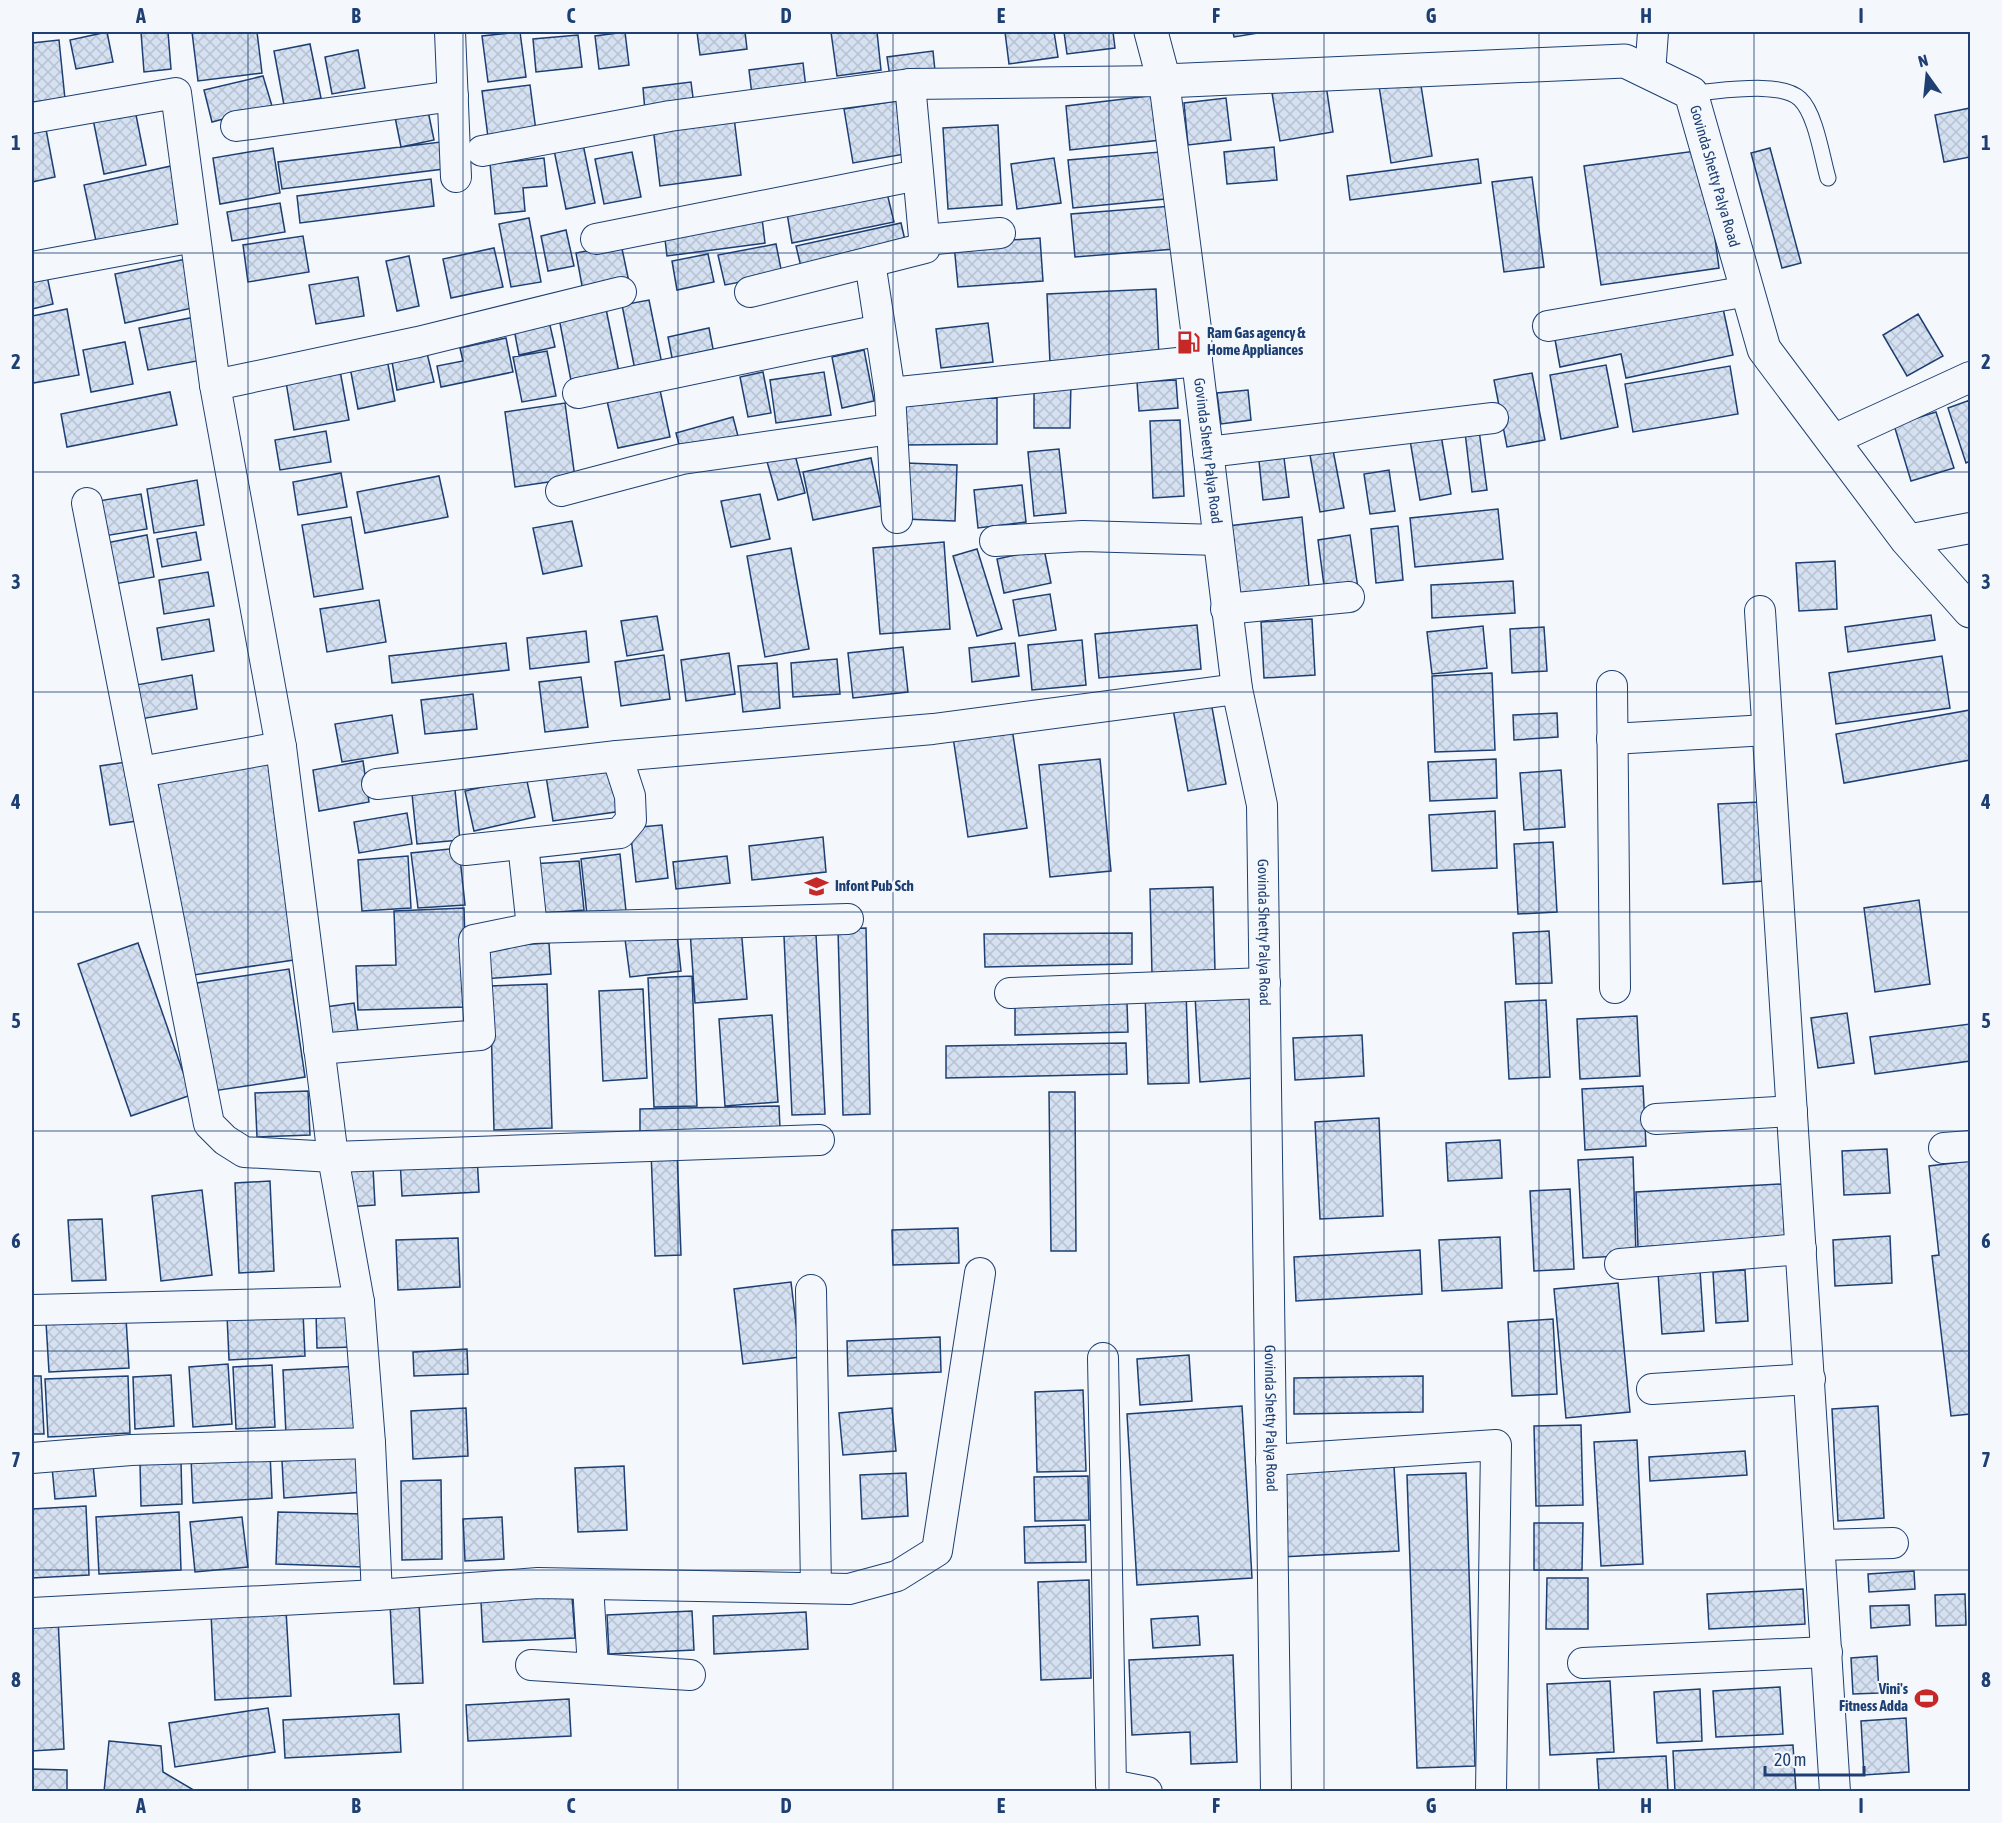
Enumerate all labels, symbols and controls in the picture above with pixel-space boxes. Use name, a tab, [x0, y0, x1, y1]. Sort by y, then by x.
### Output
text: A	[135, 4, 146, 27]
text: B	[351, 4, 361, 27]
text: C	[567, 4, 576, 27]
text: D	[780, 4, 792, 27]
text: E	[997, 4, 1006, 27]
text: F	[1212, 4, 1220, 27]
text: G	[1426, 4, 1437, 27]
text: H	[1640, 4, 1652, 27]
text: I	[1858, 4, 1864, 27]
north arrow	[1897, 45, 1957, 105]
text: N	[1916, 51, 1930, 70]
street label: Govinda Shetty Palya Road	[1687, 103, 1744, 249]
text: 1	[11, 131, 21, 154]
text: 1	[1981, 131, 1991, 154]
place label: Ram Gas agency & Home Appliances	[1207, 324, 1306, 358]
fuel station icon: Ram Gas agency & Home Appliances	[1176, 329, 1202, 355]
text: 2	[11, 350, 21, 373]
text: 2	[1981, 350, 1991, 373]
street label: Govinda Shetty Palya Road	[1191, 377, 1226, 525]
text: 3	[11, 570, 21, 593]
text: 3	[1981, 570, 1991, 593]
text: 4	[10, 790, 21, 813]
text: 4	[1980, 790, 1991, 813]
street label: Govinda Shetty Palya Road	[1255, 859, 1274, 1006]
school or university icon: Infont Pub Sch	[804, 873, 830, 899]
place label: Infont Pub Sch	[835, 877, 914, 894]
text: 5	[11, 1009, 21, 1032]
text: 5	[1981, 1009, 1991, 1032]
text: 6	[11, 1229, 21, 1252]
text: 6	[1981, 1229, 1991, 1252]
street label: Govinda Shetty Palya Road	[1262, 1345, 1281, 1492]
text: 7	[11, 1448, 21, 1471]
text: 7	[1981, 1448, 1991, 1471]
text: 8	[11, 1668, 21, 1691]
text: 8	[1981, 1668, 1991, 1691]
place label: Vini's Fitness Adda	[1839, 1680, 1909, 1714]
sports icon: Vini's Fitness Adda	[1913, 1685, 1939, 1711]
scale bar	[1765, 1739, 1864, 1777]
text: 20 m	[1774, 1749, 1806, 1770]
text: A	[135, 1794, 146, 1817]
text: B	[351, 1794, 361, 1817]
text: C	[567, 1794, 576, 1817]
text: D	[780, 1794, 792, 1817]
text: E	[997, 1794, 1006, 1817]
text: F	[1212, 1794, 1220, 1817]
text: G	[1426, 1794, 1437, 1817]
text: H	[1640, 1794, 1652, 1817]
text: I	[1858, 1794, 1864, 1817]

